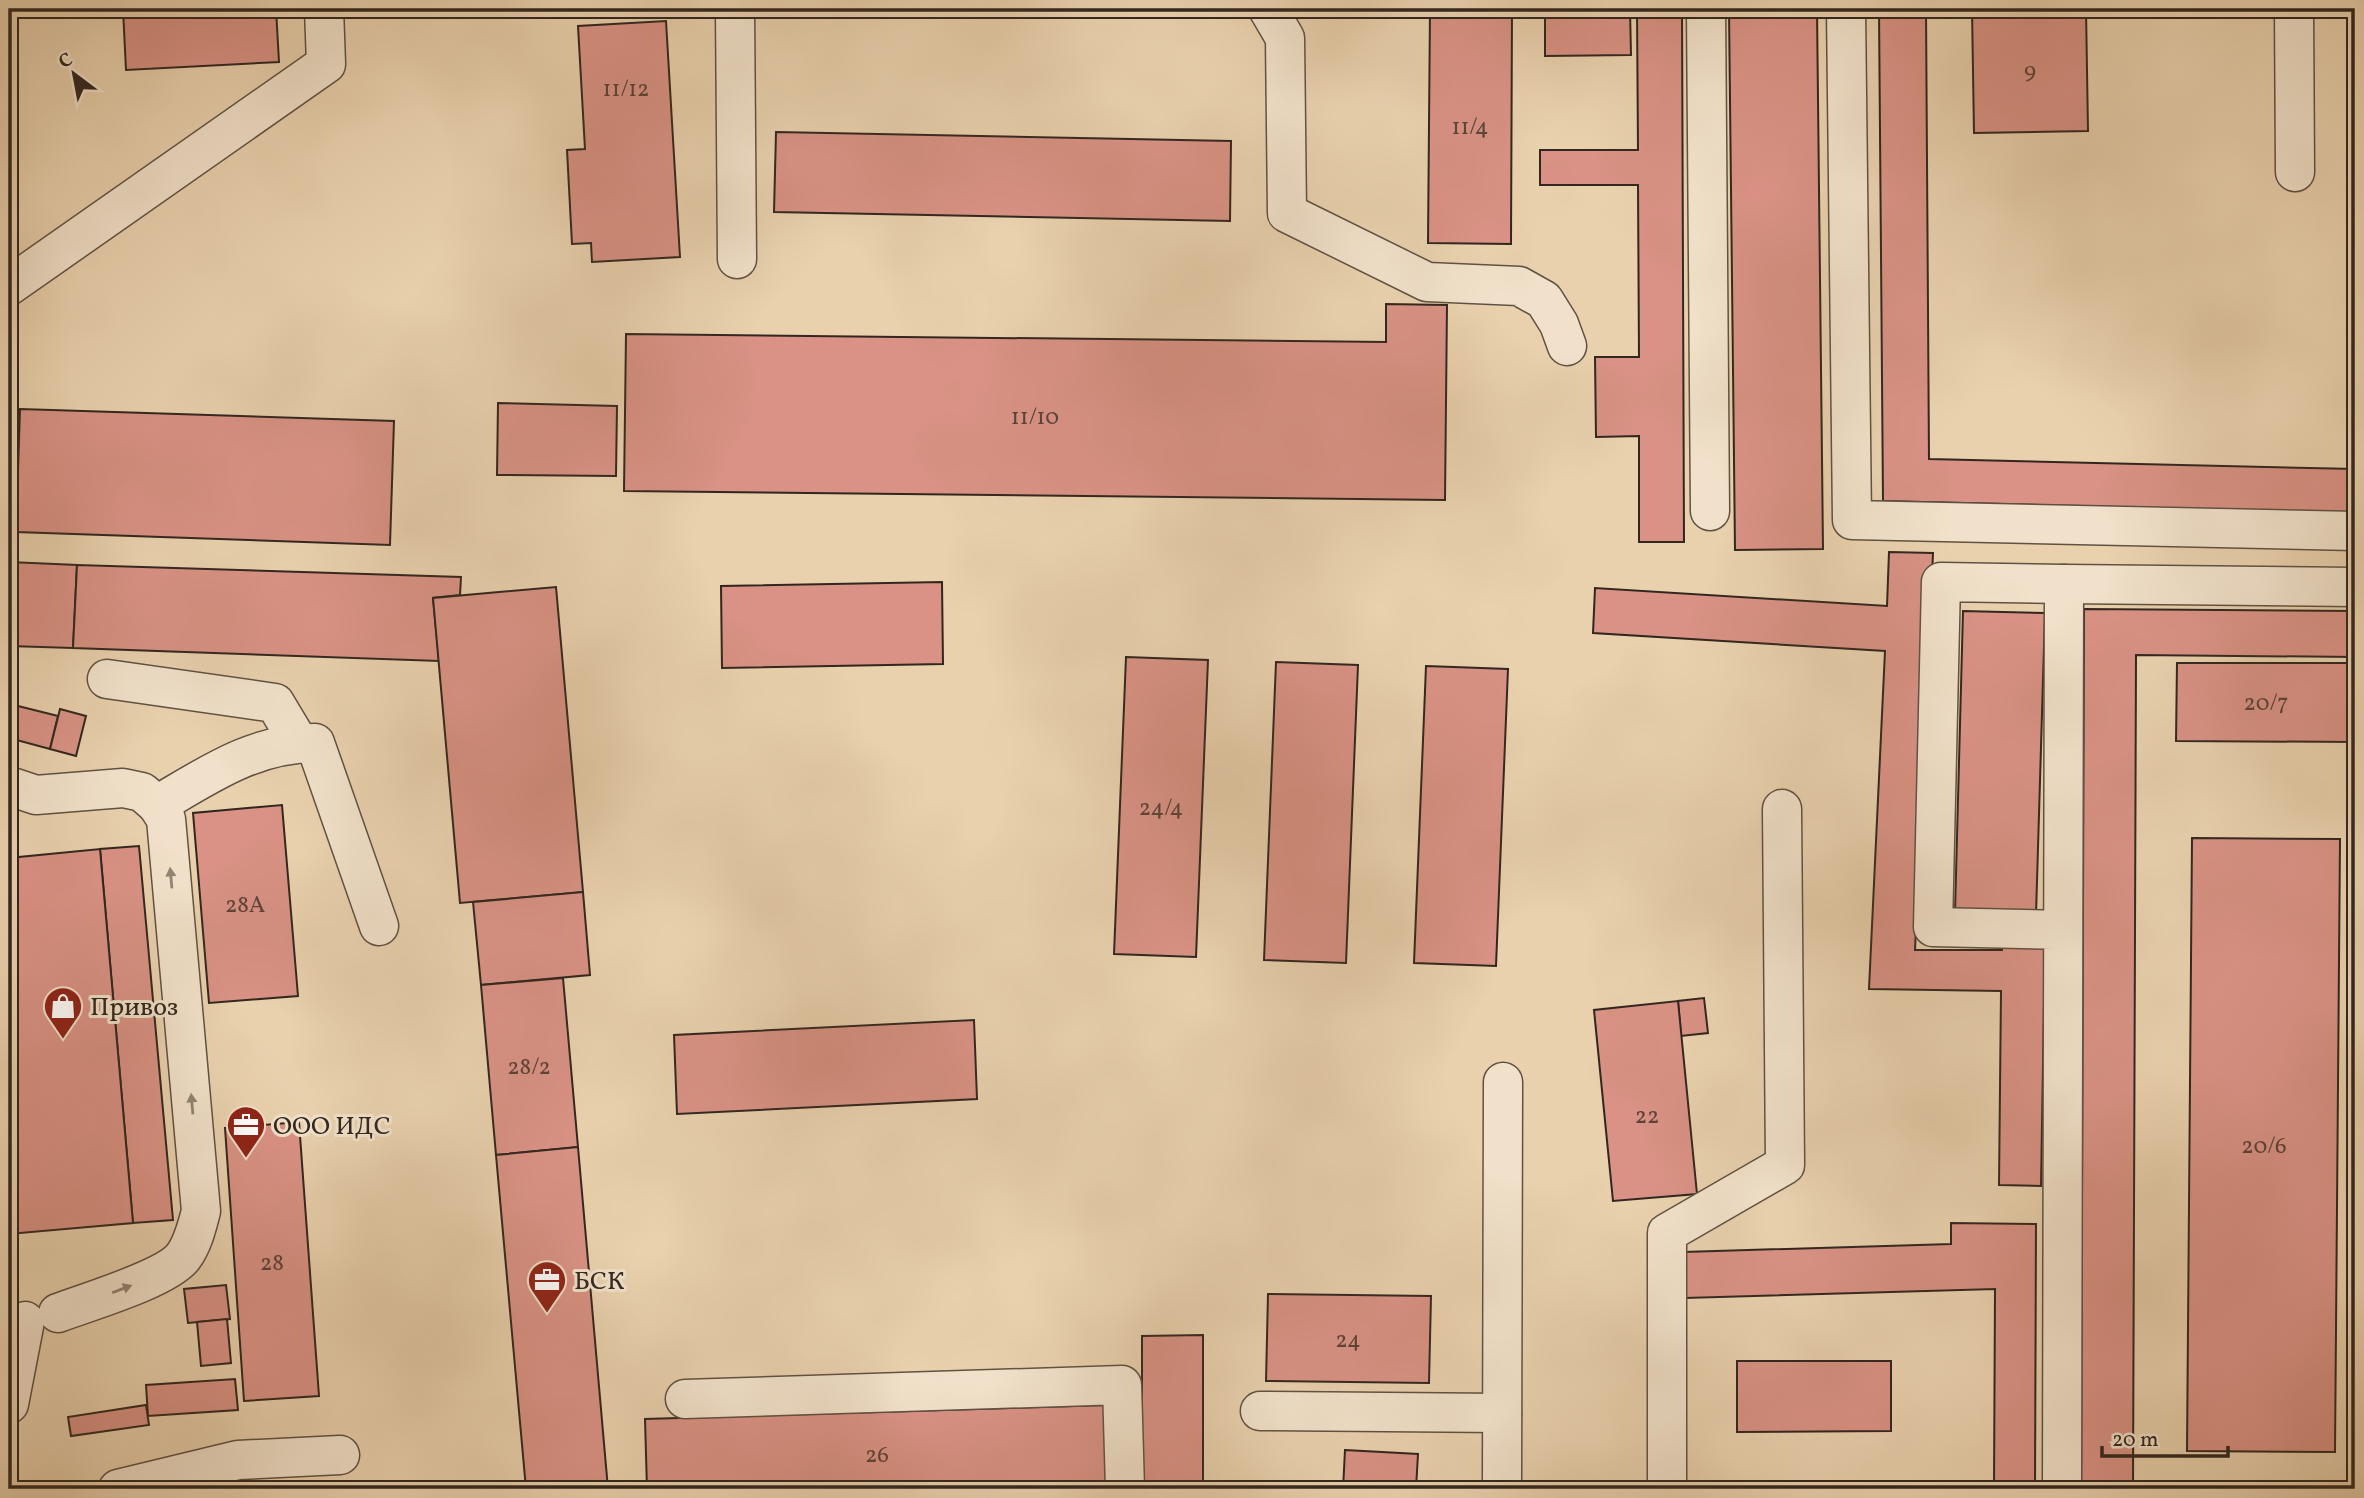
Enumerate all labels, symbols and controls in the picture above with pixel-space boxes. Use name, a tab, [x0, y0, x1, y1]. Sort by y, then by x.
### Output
north arrow	[38, 38, 108, 108]
text: С	[54, 47, 78, 76]
house number: 9	[2024, 56, 2036, 88]
house number: 11/12	[603, 74, 649, 106]
house number: 11/4	[1452, 112, 1488, 144]
house number: 11/10	[1011, 402, 1059, 434]
house number: 20/7	[2244, 688, 2288, 720]
house number: 24/4	[1139, 793, 1183, 825]
one-way arrow	[165, 867, 176, 889]
house number: 28А	[225, 890, 265, 922]
shop icon: Привоз	[42, 985, 84, 1040]
place label: Привоз	[90, 990, 178, 1026]
house number: 28/2	[507, 1052, 551, 1084]
one-way arrow	[186, 1093, 197, 1115]
house number: 22	[1635, 1101, 1659, 1133]
office icon: ООО ИДС	[225, 1104, 267, 1159]
place label: ООО ИДС	[273, 1109, 391, 1145]
house number: 20/6	[2241, 1131, 2287, 1163]
house number: 28	[260, 1248, 284, 1280]
office icon: БСК	[526, 1259, 568, 1314]
place label: БСК	[574, 1264, 625, 1300]
one-way arrow	[111, 1283, 132, 1294]
house number: 24	[1335, 1325, 1361, 1357]
scale bar	[2102, 1414, 2228, 1458]
text: 20 m	[2112, 1426, 2158, 1455]
house number: 26	[865, 1440, 889, 1472]

